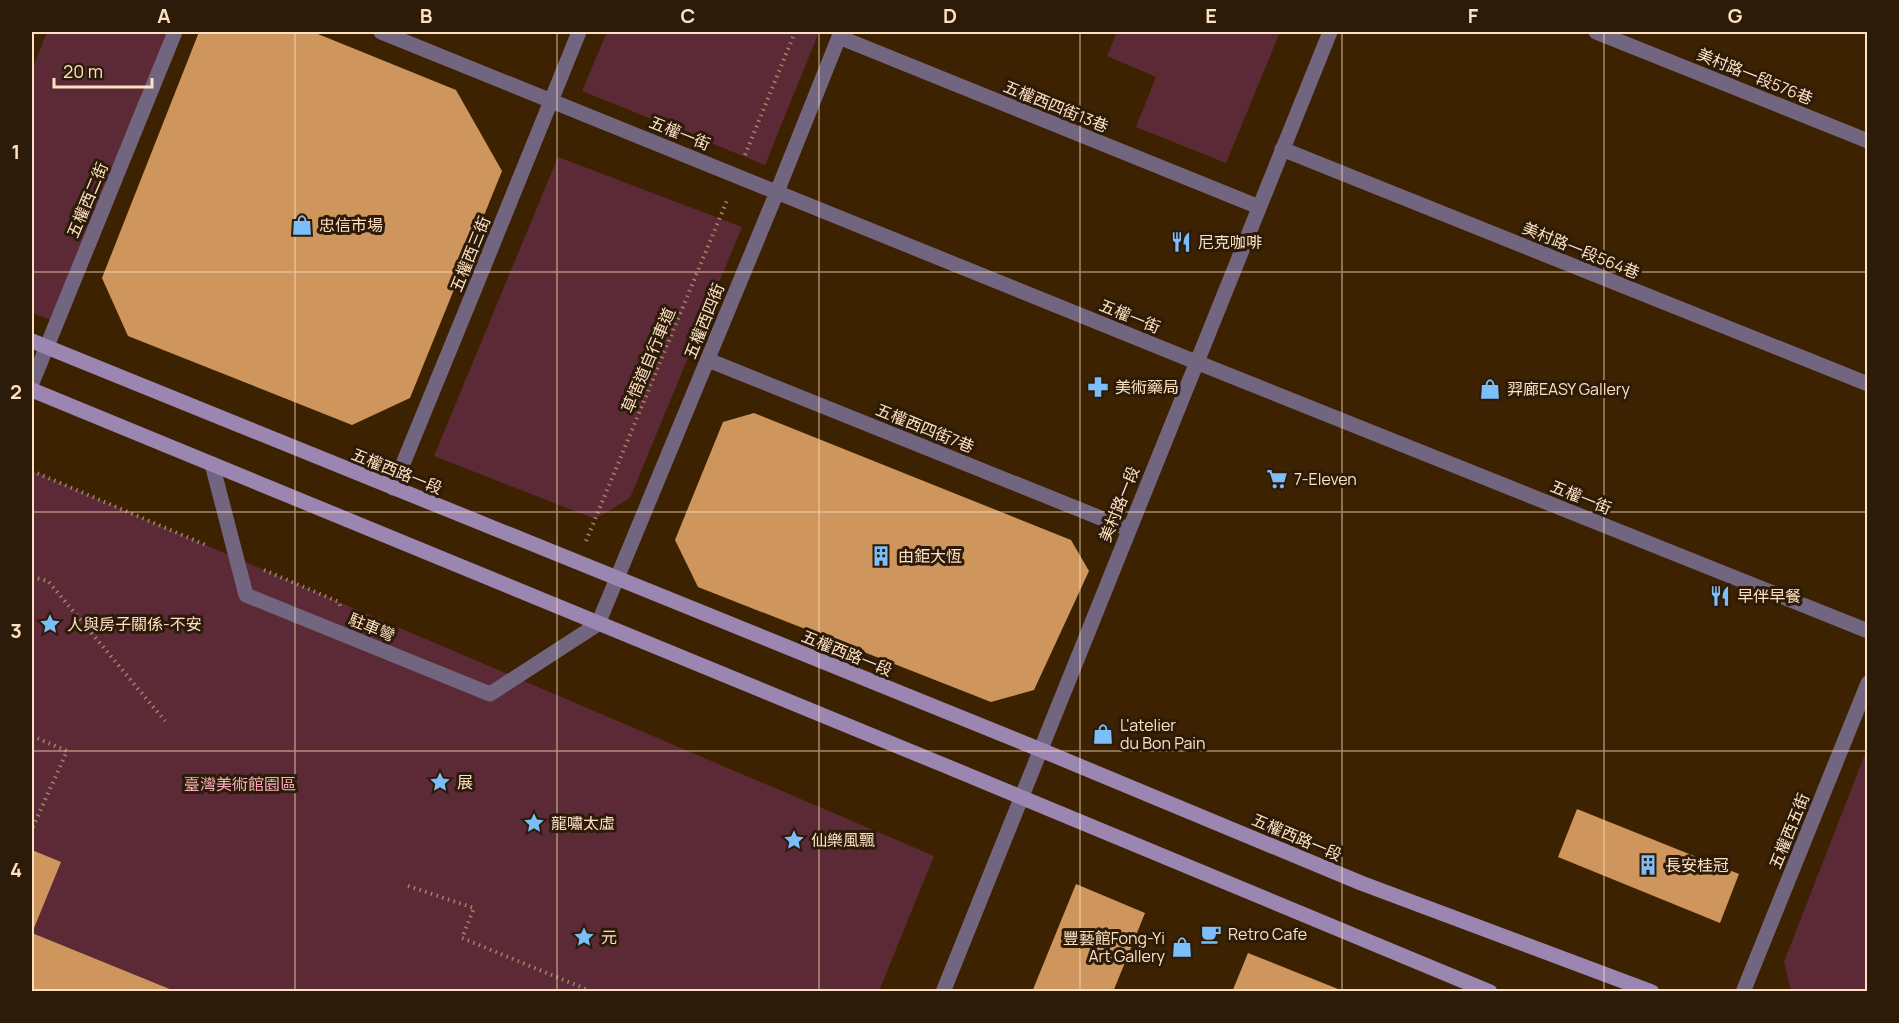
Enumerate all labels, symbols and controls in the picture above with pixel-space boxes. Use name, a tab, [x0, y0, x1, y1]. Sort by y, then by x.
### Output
text: A	[157, 2, 171, 29]
text: B	[420, 2, 433, 29]
text: C	[681, 2, 695, 29]
text: D	[943, 2, 957, 29]
text: E	[1205, 2, 1217, 29]
text: F	[1468, 2, 1479, 29]
text: G	[1728, 2, 1743, 29]
street label: 美村路一段576巷	[1694, 43, 1816, 109]
scale bar	[54, 51, 152, 89]
text: 20 m	[63, 59, 103, 83]
street label: 五權西四街13巷	[1000, 75, 1112, 137]
street label: 五權一街	[646, 111, 714, 155]
text: 1	[12, 138, 20, 165]
street label: 五權西二街	[61, 159, 113, 241]
shop icon: 忠信市場	[290, 213, 314, 237]
street label: 五權西三街	[445, 213, 495, 295]
place label: 忠信市場	[319, 214, 383, 236]
street label: 美村路一段564巷	[1519, 216, 1643, 284]
restaurant icon: 尼克咖啡	[1169, 230, 1193, 254]
place label: 尼克咖啡	[1198, 231, 1262, 253]
street label: 五權西四街	[679, 280, 729, 362]
street label: 五權一街	[1096, 294, 1164, 338]
street label: 草悟道自行車道	[616, 304, 680, 416]
pharmacy icon: 美術藥局	[1086, 375, 1110, 399]
place label: 美術藥局	[1115, 376, 1179, 398]
shop icon: 羿廊EASY Gallery	[1478, 377, 1502, 401]
text: 2	[10, 378, 22, 405]
place label: 羿廊EASY Gallery	[1507, 378, 1630, 400]
street label: 五權西四街7巷	[873, 398, 977, 458]
street label: 五權西路一段	[348, 443, 446, 499]
street label: 美村路一段	[1094, 463, 1144, 545]
supermarket icon: 7-Eleven	[1265, 467, 1289, 491]
place label: 7-Eleven	[1294, 468, 1357, 490]
street label: 五權一街	[1547, 475, 1615, 519]
building icon: 由鉅大恆	[869, 544, 893, 568]
place label: 由鉅大恆	[898, 545, 962, 567]
restaurant icon: 早伴早餐	[1708, 584, 1732, 608]
place label: 早伴早餐	[1737, 585, 1801, 607]
street label: 駐車彎	[346, 608, 398, 646]
place icon: 人與房子關係-不安	[38, 612, 62, 636]
place label: 人與房子關係-不安	[67, 613, 202, 635]
text: 3	[10, 617, 22, 644]
street label: 五權西路一段	[798, 625, 896, 681]
place label: L'atelier du Bon Pain	[1120, 714, 1206, 754]
shop icon: L'atelier du Bon Pain	[1091, 722, 1115, 746]
place icon: 展	[428, 770, 452, 794]
place label: 展	[457, 771, 473, 793]
park label: 臺灣美術館園區	[184, 773, 296, 795]
street label: 五權西五街	[1764, 790, 1814, 872]
street label: 五權西路一段	[1249, 808, 1345, 866]
place icon: 龍嘯太虛	[522, 811, 546, 835]
place label: 龍嘯太虛	[551, 812, 615, 834]
place icon: 仙樂風飄	[782, 828, 806, 852]
place label: 仙樂風飄	[811, 829, 875, 851]
building icon: 長安桂冠	[1636, 853, 1660, 877]
place label: 長安桂冠	[1665, 854, 1729, 876]
text: 4	[10, 856, 22, 883]
cafe icon: Retro Cafe	[1199, 922, 1223, 946]
place label: Retro Cafe	[1228, 923, 1307, 945]
place icon: 元	[572, 925, 596, 949]
place label: 元	[601, 926, 617, 948]
place label: 豐藝館Fong-Yi Art Gallery	[1063, 927, 1166, 967]
shop icon: 豐藝館Fong-Yi Art Gallery	[1170, 935, 1194, 959]

